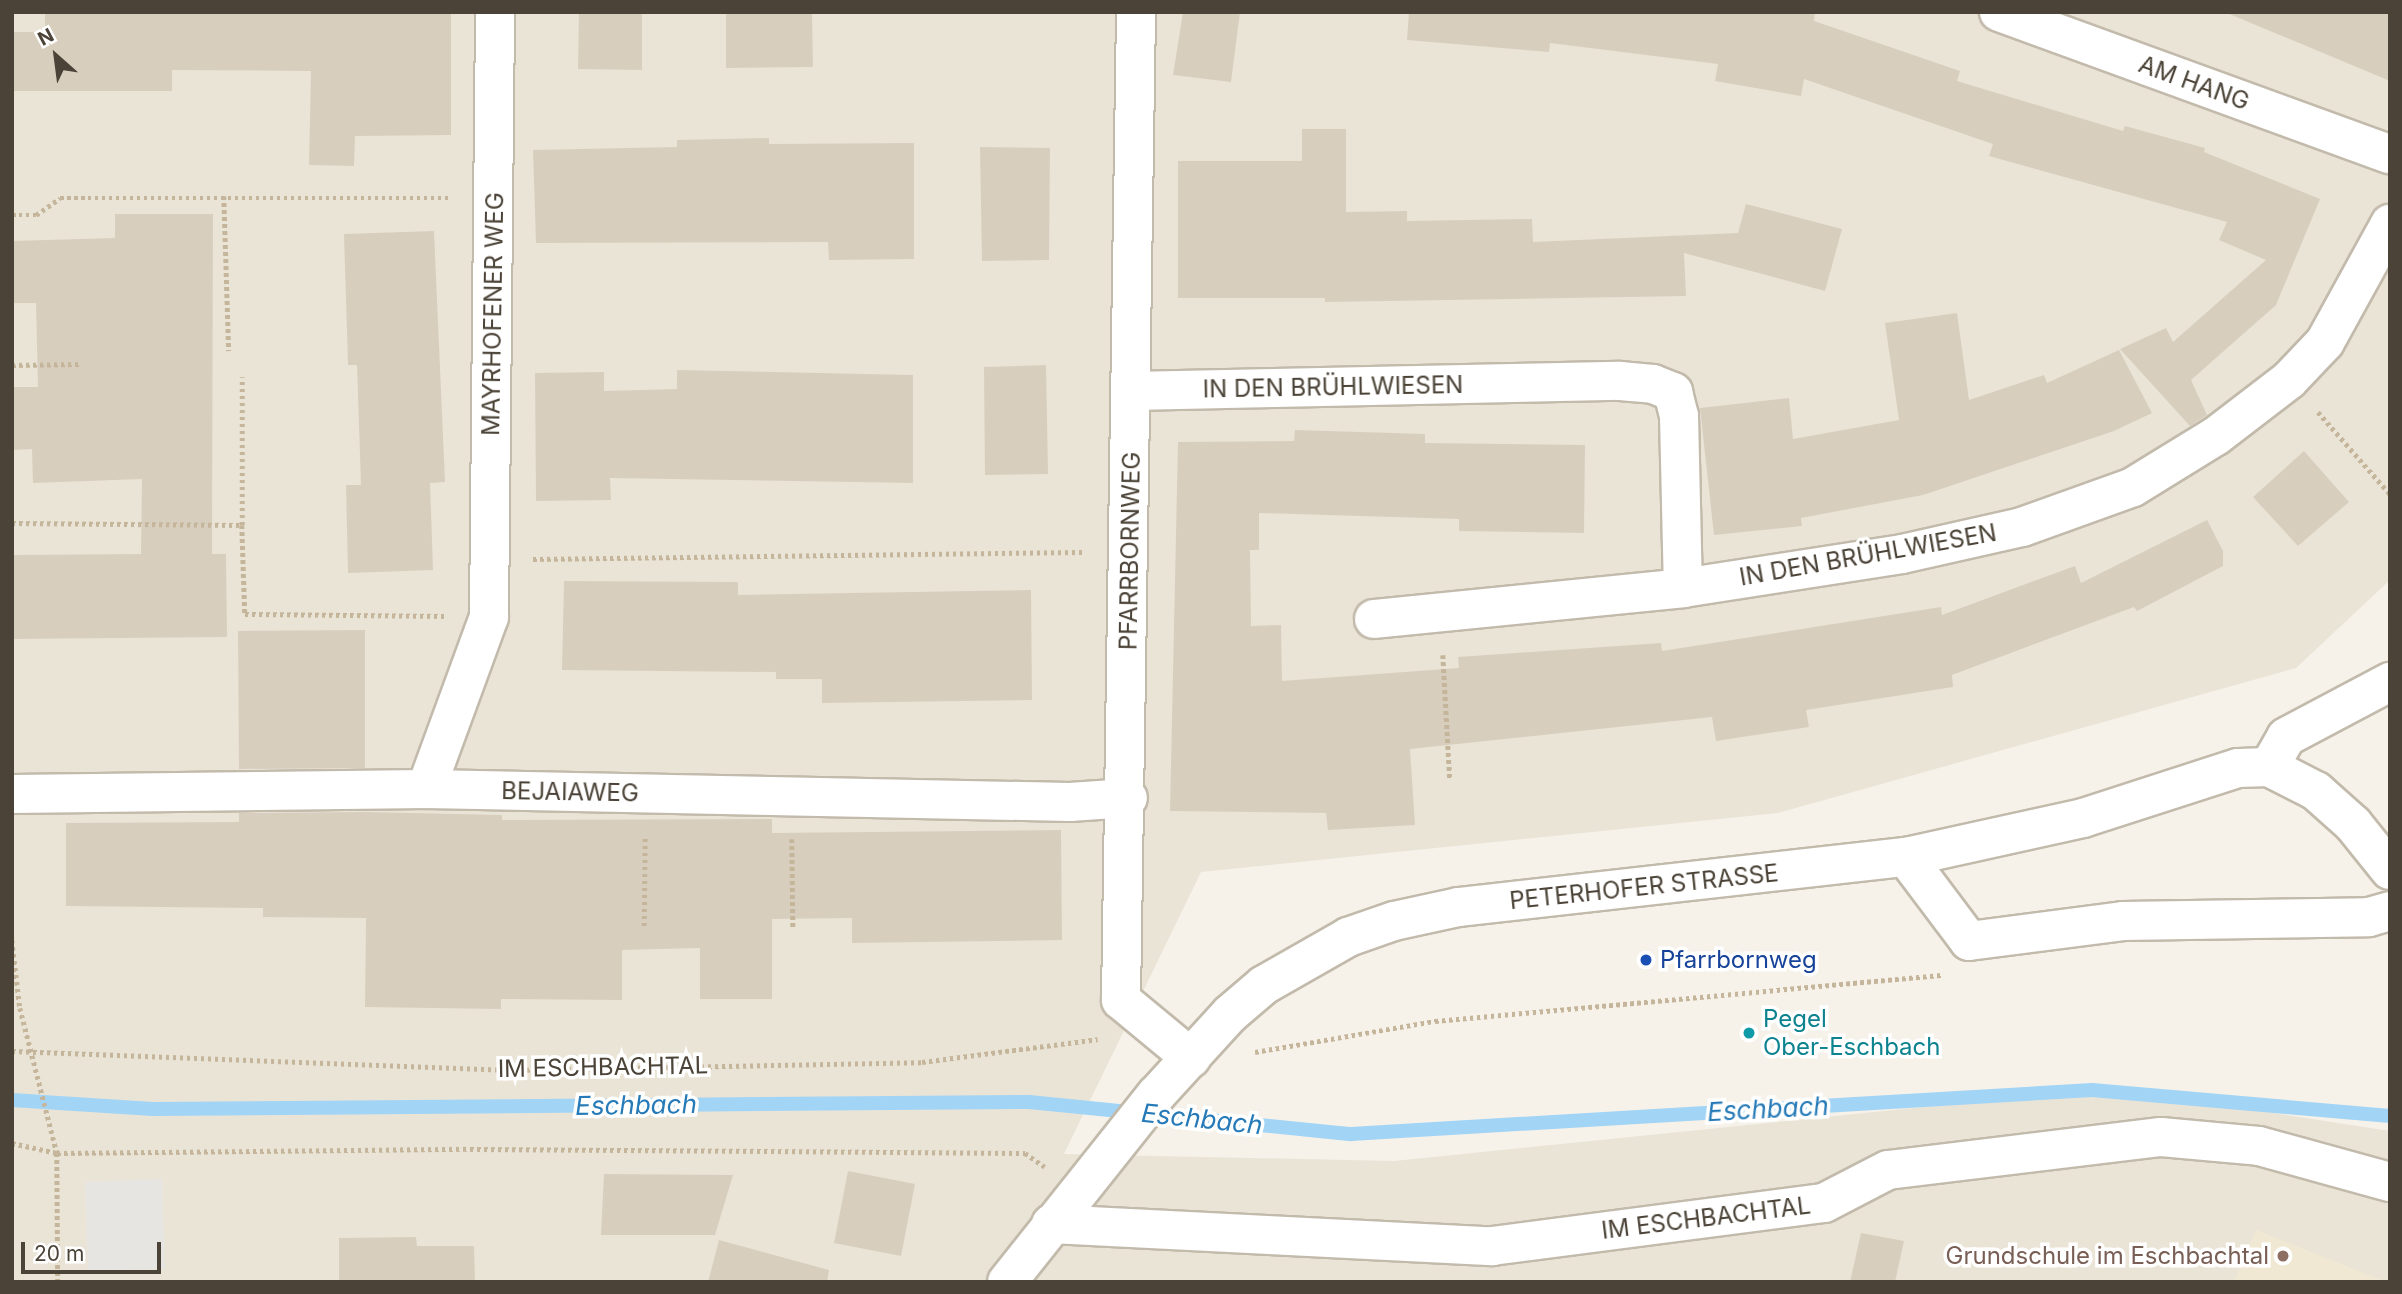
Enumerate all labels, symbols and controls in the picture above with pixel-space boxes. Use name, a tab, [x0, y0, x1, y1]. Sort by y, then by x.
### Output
north arrow	[21, 21, 91, 91]
text: N	[34, 23, 58, 51]
street label: AM HANG	[2135, 50, 2253, 116]
street label: MAYRHOFENER WEG	[476, 192, 510, 436]
street label: IN DEN BRÜHLWIESEN	[1202, 370, 1464, 404]
street label: PFARRBORNWEG	[1114, 452, 1146, 650]
street label: IN DEN BRÜHLWIESEN	[1737, 518, 1999, 592]
street label: BEJAIAWEG	[501, 776, 639, 808]
street label: PETERHOFER STRASSE	[1508, 859, 1780, 915]
place label: Pfarrbornweg	[1660, 946, 1817, 974]
marker: Pfarrbornweg	[1638, 952, 1654, 968]
place label: Pegel Ober-Eschbach	[1763, 1005, 1940, 1061]
marker: Pegel Ober-Eschbach	[1741, 1025, 1757, 1041]
street label: IM ESCHBACHTAL	[498, 1051, 708, 1083]
water label: Eschbach	[575, 1088, 697, 1122]
water label: Eschbach	[1706, 1090, 1830, 1128]
water label: Eschbach	[1140, 1097, 1264, 1141]
street label: IM ESCHBACHTAL	[1600, 1191, 1812, 1245]
scale bar	[24, 1228, 164, 1272]
text: 20 m	[34, 1241, 84, 1266]
place label: Grundschule im Eschbachtal	[1946, 1242, 2269, 1270]
marker: Grundschule im Eschbachtal	[2275, 1248, 2291, 1264]

